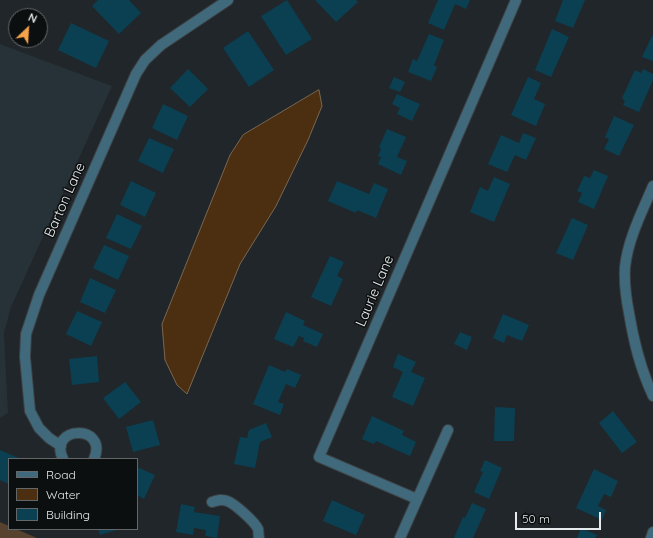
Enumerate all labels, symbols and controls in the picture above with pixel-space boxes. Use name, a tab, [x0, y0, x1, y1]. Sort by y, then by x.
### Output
north arrow	[8, 8, 48, 48]
text: N	[26, 10, 39, 26]
street label: Barton Lane	[41, 160, 89, 240]
street label: Laurie Lane	[352, 253, 398, 329]
legend	[8, 458, 138, 530]
text: Road	[46, 467, 76, 482]
text: Water	[46, 487, 80, 502]
scale bar	[517, 504, 603, 530]
text: Building	[46, 507, 90, 522]
text: 50 m	[522, 511, 550, 526]

